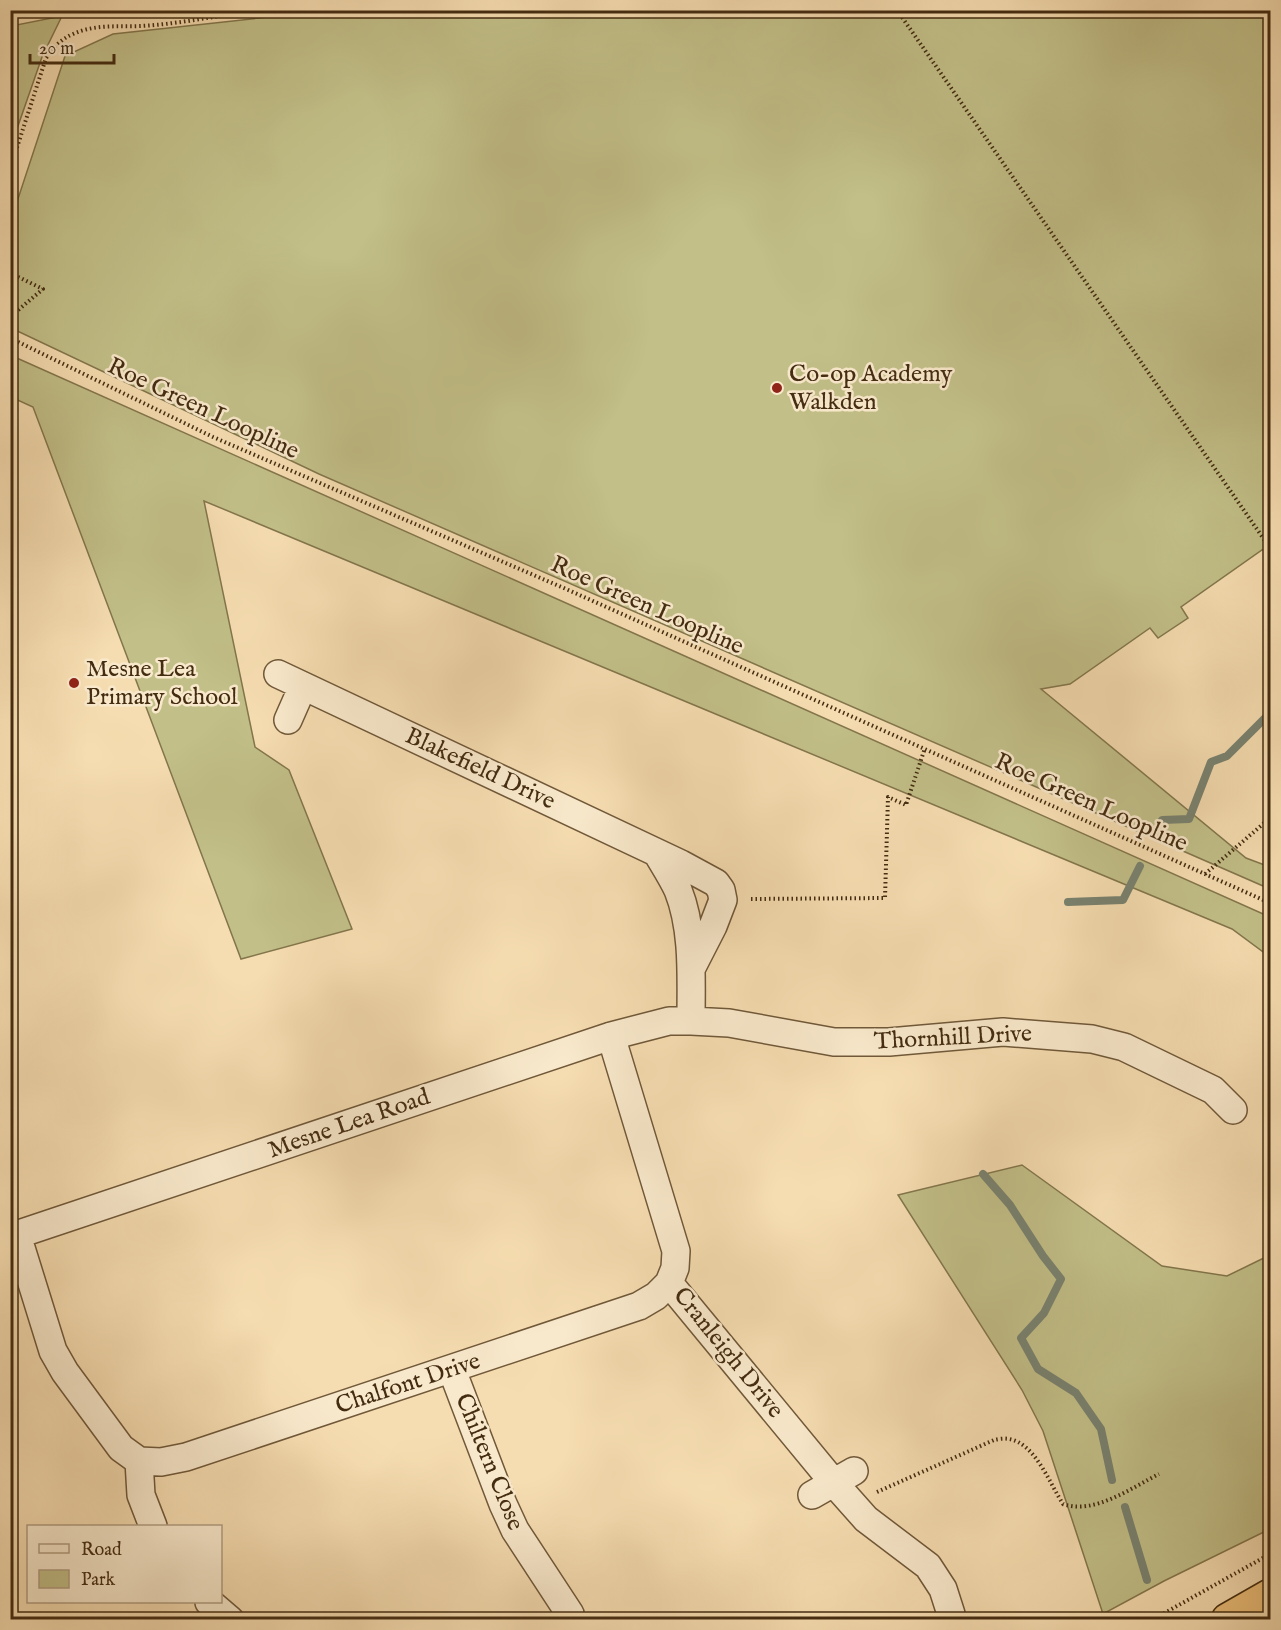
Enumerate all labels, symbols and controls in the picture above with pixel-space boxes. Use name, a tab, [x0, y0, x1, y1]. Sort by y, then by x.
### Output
scale bar	[30, 27, 114, 65]
text: 20 m	[39, 38, 74, 61]
street label: Roe Green Loopline	[102, 351, 304, 467]
place label: Co-op Academy Walkden	[789, 359, 952, 418]
marker: Co-op Academy Walkden	[770, 381, 784, 395]
street label: Roe Green Loopline	[546, 550, 748, 662]
place label: Mesne Lea Primary School	[86, 654, 238, 713]
marker: Mesne Lea Primary School	[67, 676, 81, 690]
street label: Blakefield Drive	[400, 721, 560, 817]
street label: Roe Green Loopline	[990, 747, 1192, 859]
street label: Thornhill Drive	[873, 1018, 1033, 1058]
street label: Mesne Lea Road	[264, 1082, 434, 1166]
street label: Cranleigh Drive	[666, 1281, 790, 1425]
street label: Chalfont Drive	[332, 1346, 484, 1422]
street label: Chiltern Close	[447, 1389, 531, 1535]
legend	[27, 1525, 222, 1603]
text: Road	[81, 1539, 122, 1562]
text: Park	[81, 1569, 116, 1592]

